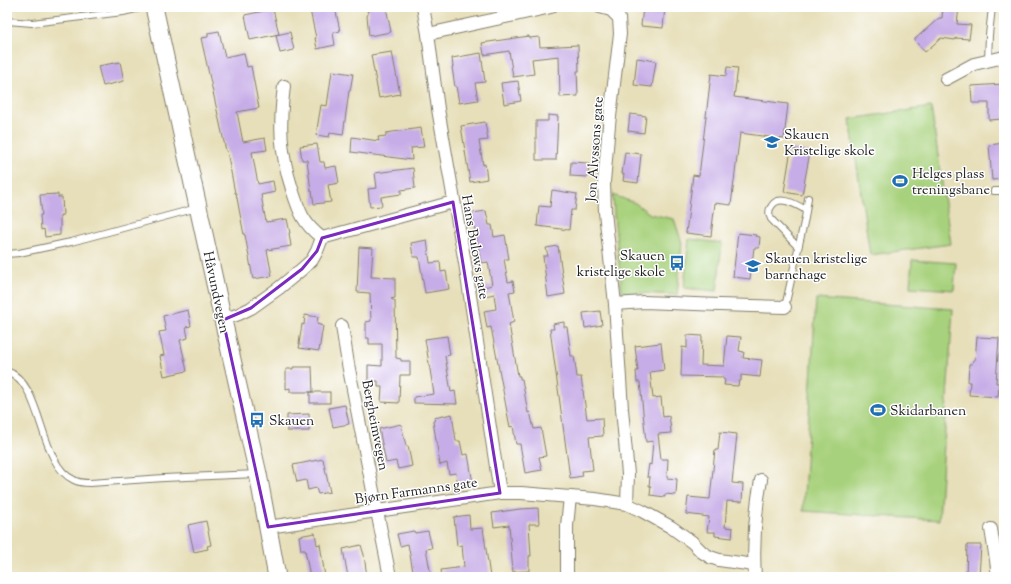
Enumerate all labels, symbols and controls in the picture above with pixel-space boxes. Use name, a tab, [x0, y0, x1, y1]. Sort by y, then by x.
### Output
street label: Jon Alvssons gate	[582, 96, 610, 203]
place label: Skauen Kristelige skole	[784, 126, 875, 162]
school or university icon: Skauen Kristelige skole	[763, 133, 781, 151]
place label: Helges plass treningsbane	[912, 165, 990, 201]
sports icon: Helges plass treningsbane	[891, 172, 909, 190]
street label: Hans Bulows gate	[455, 194, 493, 301]
place label: Skauen kristelige skole	[577, 247, 665, 283]
street label: Håvundvegen	[197, 249, 234, 335]
place label: Skauen kristelige barnehage	[765, 250, 868, 286]
bus stop icon: Skauen kristelige skole	[668, 254, 686, 272]
school or university icon: Skauen kristelige barnehage	[744, 257, 762, 275]
street label: Bergheimvegen	[355, 378, 393, 473]
sports icon: Skidarbanen	[869, 401, 887, 419]
place label: Skidarbanen	[890, 402, 966, 422]
bus stop icon: Skauen	[248, 411, 266, 429]
place label: Skauen	[269, 412, 314, 432]
street label: Bjørn Farmanns gate	[354, 473, 479, 510]

